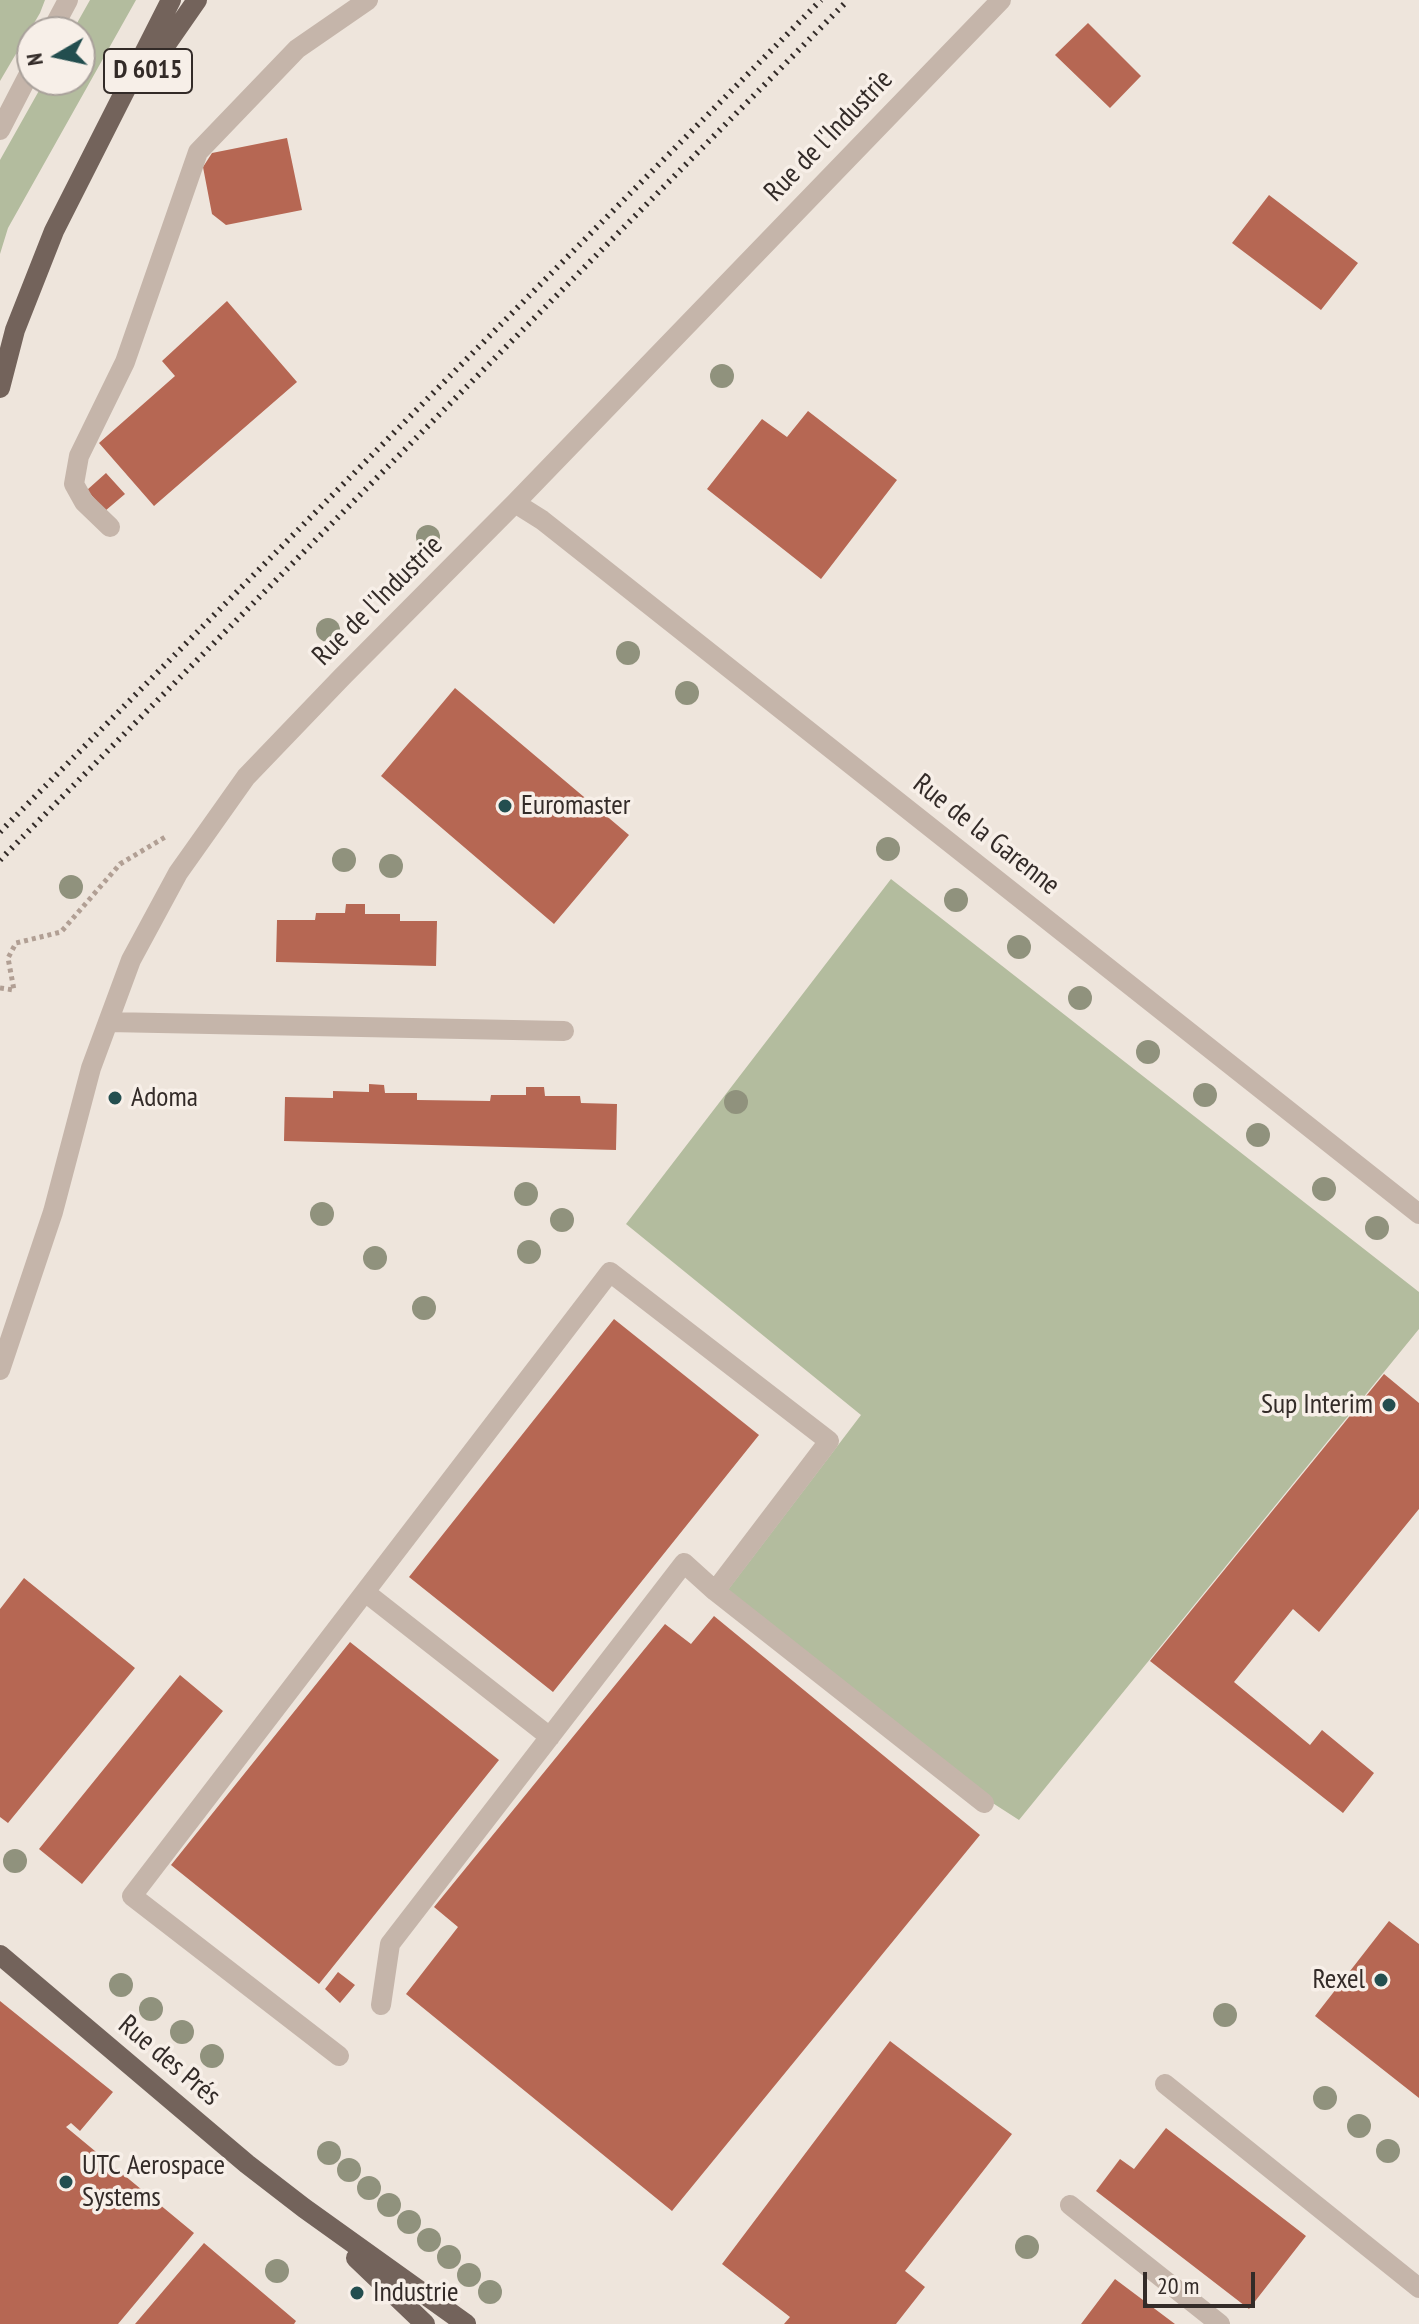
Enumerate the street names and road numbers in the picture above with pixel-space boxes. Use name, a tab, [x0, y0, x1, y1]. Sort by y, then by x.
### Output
road number: D 6015	[104, 49, 192, 93]
street label: Rue de l'Industrie	[758, 63, 900, 209]
street label: Rue de l'Industrie	[306, 529, 450, 673]
street label: Rue de la Garenne	[906, 767, 1066, 903]
street label: Rue des Prés	[111, 2009, 227, 2113]

